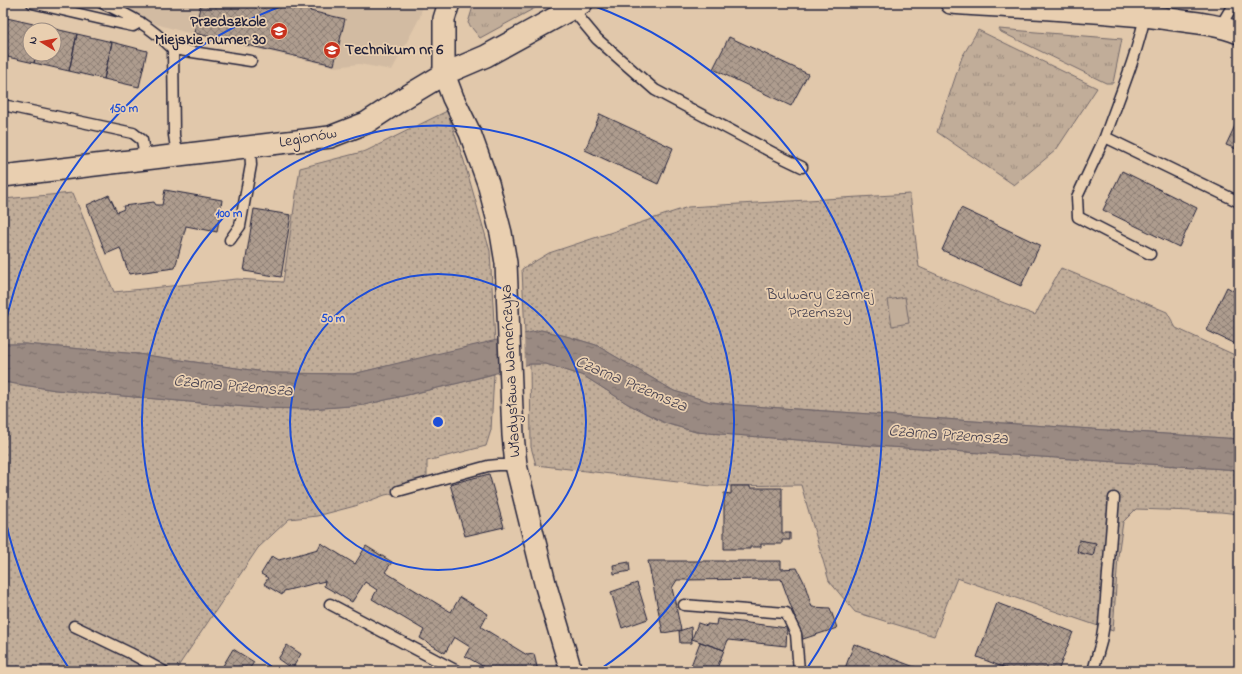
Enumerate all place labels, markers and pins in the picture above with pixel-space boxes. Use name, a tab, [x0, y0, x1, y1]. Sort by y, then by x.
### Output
place label: Przedszkole Miejskie numer 30	[155, 10, 267, 52]
school or university icon: Przedszkole Miejskie numer 30	[269, 21, 289, 41]
place label: Technikum nr 6	[345, 38, 444, 62]
school or university icon: Technikum nr 6	[322, 40, 342, 60]
centre of rings	[431, 415, 445, 429]

